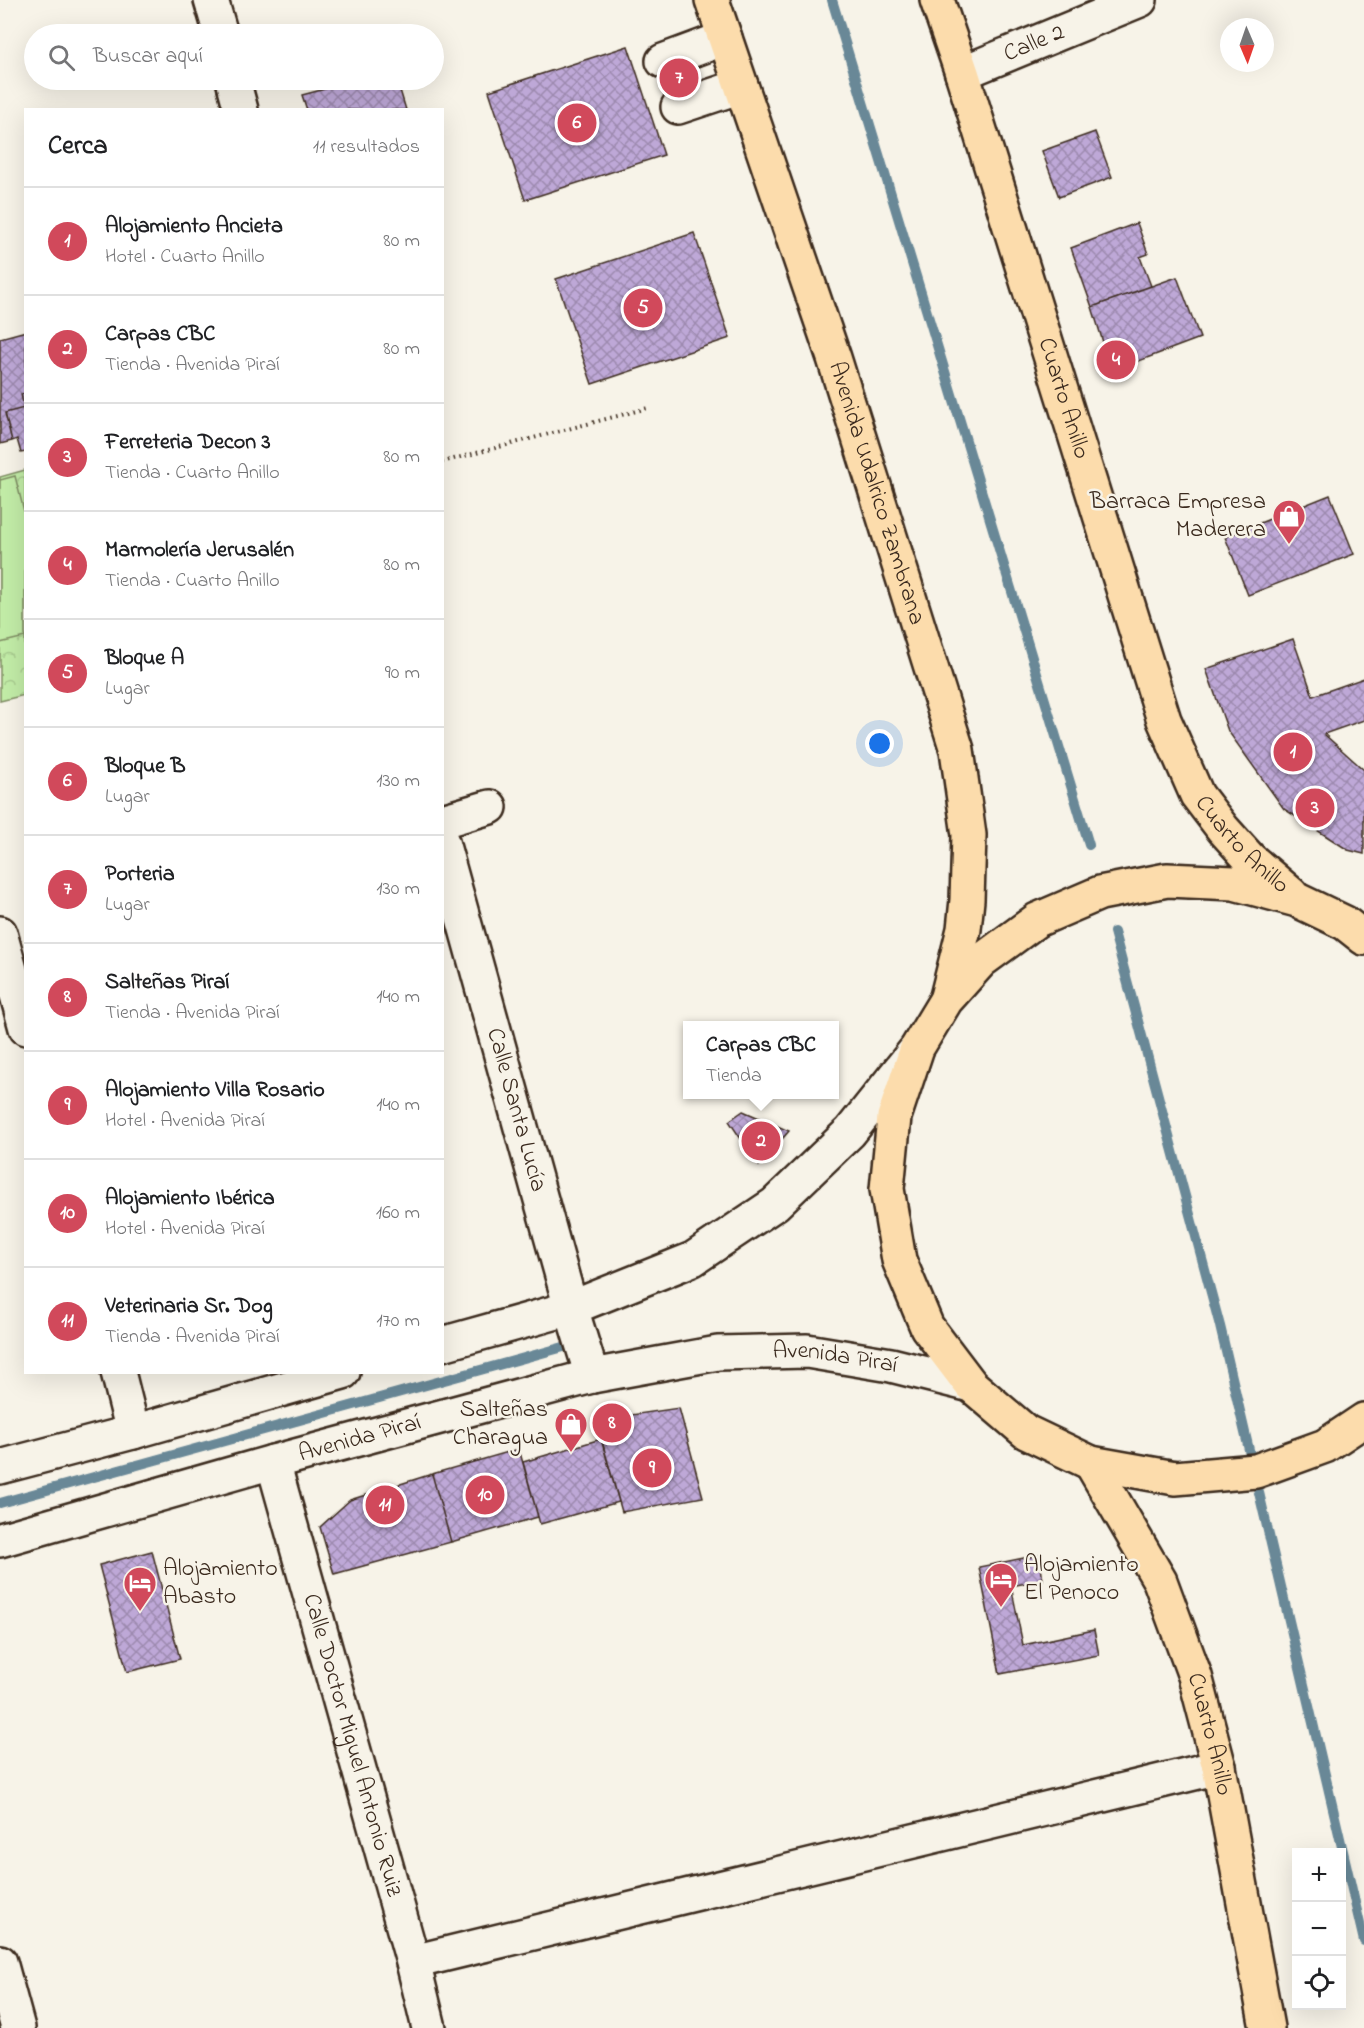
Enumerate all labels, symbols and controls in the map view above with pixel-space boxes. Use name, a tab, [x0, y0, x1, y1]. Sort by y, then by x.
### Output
street label: Calle 2	[998, 15, 1070, 72]
north arrow	[1220, 18, 1274, 72]
search box	[24, 24, 444, 90]
icon: search	[45, 41, 78, 74]
text: Buscar aquí	[93, 41, 203, 73]
pin: 7	[660, 56, 698, 100]
pin: 6	[558, 100, 596, 146]
text: Cerca	[48, 128, 108, 166]
text: 11 resultados	[313, 133, 420, 162]
text: Alojamiento Ancieta	[105, 211, 283, 243]
text: 1	[64, 227, 71, 256]
text: 80 m	[383, 227, 420, 256]
text: Hotel · Cuarto Anillo	[105, 243, 265, 272]
pin: 5	[624, 286, 662, 330]
text: Carpas CBC	[105, 319, 215, 351]
street label: Cuarto Anillo	[1028, 333, 1099, 463]
text: 2	[63, 335, 72, 364]
text: 80 m	[383, 335, 420, 364]
pin: 4	[1096, 338, 1136, 382]
text: Tienda · Avenida Piraí	[105, 351, 280, 380]
street label: Avenida Udalrico Zambrana	[819, 357, 934, 629]
text: Ferreteria Decon 3	[105, 427, 271, 459]
text: 3	[63, 443, 72, 472]
text: 80 m	[383, 443, 420, 472]
text: Tienda · Cuarto Anillo	[105, 459, 280, 488]
place label: Barraca Empresa Maderera	[1089, 485, 1266, 548]
shop icon: Barraca Empresa Maderera	[1271, 498, 1307, 545]
text: Marmolería Jerusalén	[105, 535, 294, 567]
text: 4	[63, 551, 72, 580]
text: 80 m	[383, 551, 420, 580]
text: Tienda · Cuarto Anillo	[105, 567, 280, 596]
text: Bloque A	[105, 643, 184, 675]
text: 5	[62, 659, 73, 688]
text: 90 m	[385, 659, 420, 688]
text: Lugar	[105, 675, 150, 704]
your location	[865, 729, 894, 758]
pin: 1	[1274, 730, 1312, 774]
text: Bloque B	[105, 751, 185, 783]
text: 6	[63, 767, 72, 796]
text: 130 m	[376, 767, 420, 796]
text: Lugar	[105, 783, 150, 812]
pin: 3	[1296, 786, 1334, 830]
street label: Cuarto Anillo	[1186, 788, 1297, 903]
text: Porteria	[105, 859, 175, 891]
text: 7	[63, 875, 72, 904]
text: 130 m	[376, 875, 420, 904]
text: Lugar	[105, 891, 150, 920]
text: Salteñas Piraí	[105, 967, 229, 999]
text: 8	[64, 983, 71, 1012]
text: 140 m	[376, 983, 420, 1012]
text: Tienda · Avenida Piraí	[105, 999, 280, 1028]
popup	[683, 1021, 839, 1099]
street label: Calle Santa Lucía	[477, 1024, 556, 1196]
text: Carpas CBC	[706, 1030, 816, 1062]
text: Tienda	[706, 1062, 762, 1091]
text: Alojamiento Villa Rosario	[105, 1075, 325, 1107]
text: 9	[64, 1091, 71, 1120]
text: 140 m	[376, 1091, 420, 1120]
text: Hotel · Avenida Piraí	[105, 1107, 265, 1136]
pin: 2	[742, 1118, 780, 1164]
text: Alojamiento Ibérica	[105, 1183, 275, 1215]
text: 10	[60, 1199, 75, 1228]
text: 160 m	[376, 1199, 420, 1228]
text: Hotel · Avenida Piraí	[105, 1215, 265, 1244]
text: Veterinaria Sr. Dog	[105, 1291, 273, 1323]
text: 11	[61, 1307, 74, 1336]
text: 170 m	[376, 1307, 420, 1336]
text: Tienda · Avenida Piraí	[105, 1323, 280, 1352]
street label: Avenida Piraí	[772, 1333, 901, 1384]
place label: Salteñas Charagua	[453, 1393, 548, 1456]
pin: 8	[592, 1400, 632, 1446]
street label: Avenida Piraí	[295, 1405, 425, 1472]
shop icon: Salteñas Charagua	[553, 1406, 589, 1453]
pin: 9	[632, 1446, 672, 1490]
pin: 10	[466, 1472, 504, 1518]
pin: 11	[366, 1482, 404, 1528]
place label: Alojamiento El Penoco	[1024, 1548, 1139, 1611]
place label: Alojamiento Abasto	[163, 1552, 278, 1615]
hotel icon: Alojamiento El Penoco	[983, 1561, 1019, 1608]
hotel icon: Alojamiento Abasto	[122, 1565, 158, 1612]
street label: Calle Doctor Miguel Antonio Ruiz	[293, 1590, 412, 1902]
street label: Cuarto Anillo	[1177, 1669, 1241, 1798]
map controls	[1292, 1848, 1346, 2010]
button: +	[1292, 1848, 1346, 1902]
button: −	[1292, 1902, 1346, 1956]
button: locate	[1292, 1956, 1346, 2010]

